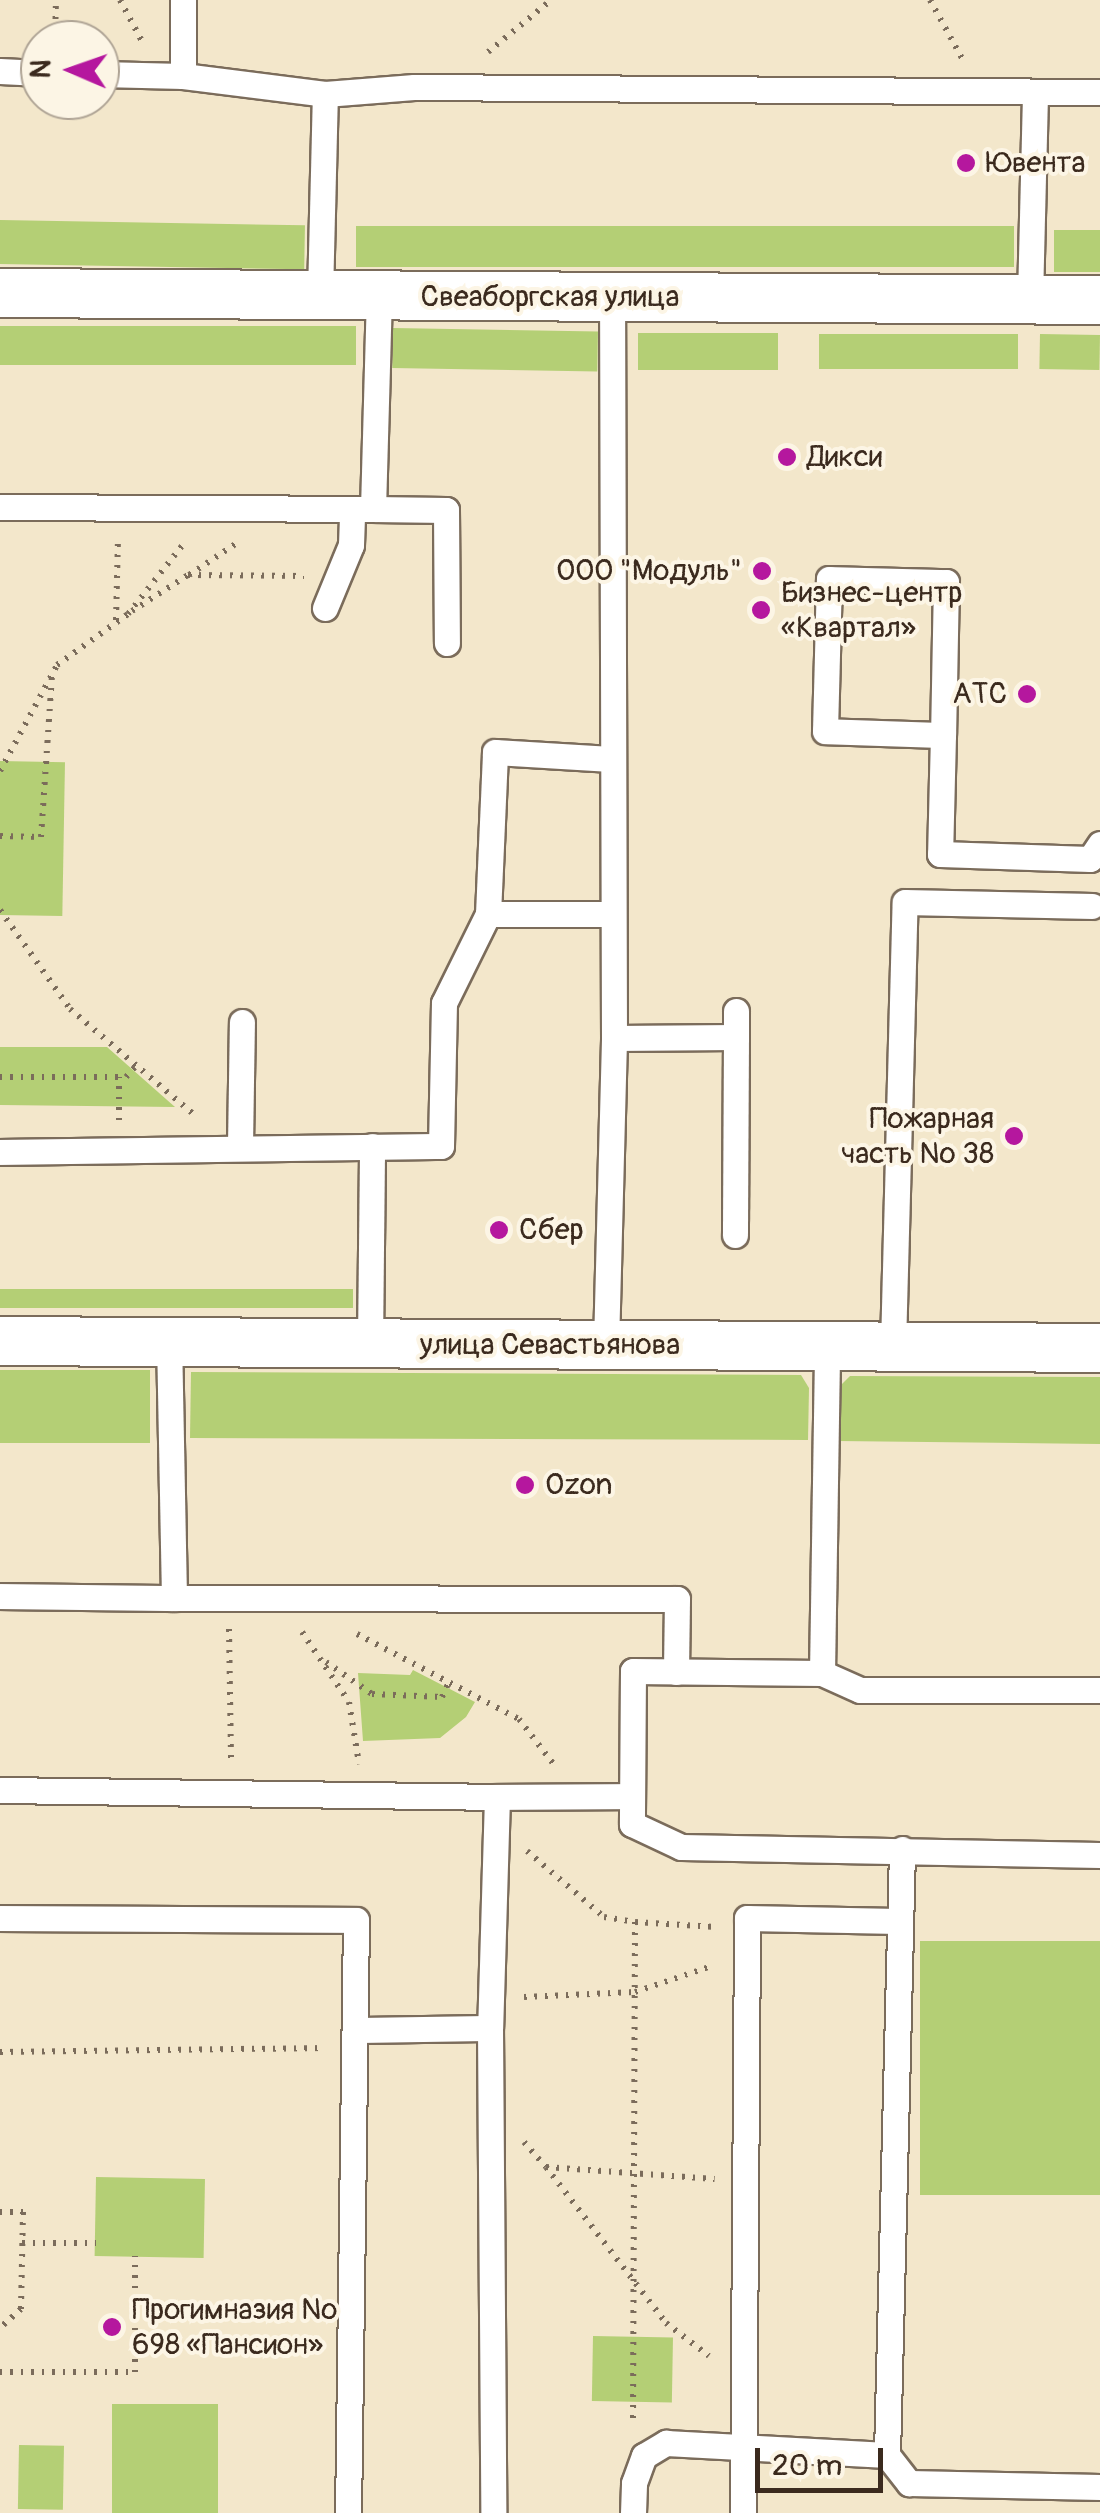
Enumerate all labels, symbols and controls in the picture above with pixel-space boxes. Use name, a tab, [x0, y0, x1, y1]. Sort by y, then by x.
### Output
north arrow	[20, 20, 120, 120]
text: N	[24, 59, 59, 79]
place label: Ювента	[986, 145, 1085, 181]
marker: Ювента	[955, 152, 977, 174]
street label: Свеаборгская улица	[421, 279, 679, 315]
place label: Дикси	[807, 439, 882, 475]
marker: Дикси	[776, 446, 798, 468]
place label: ООО "Модуль"	[556, 553, 742, 589]
marker: ООО "Модуль"	[751, 560, 773, 582]
place label: Бизнес-центр «Квартал»	[781, 575, 962, 646]
marker: Бизнес-центр «Квартал»	[750, 599, 772, 621]
place label: АТС	[952, 676, 1007, 712]
marker: АТС	[1016, 683, 1038, 705]
place label: Пожарная часть № 38	[840, 1101, 994, 1172]
marker: Пожарная часть № 38	[1003, 1125, 1025, 1147]
place label: Сбер	[519, 1212, 584, 1248]
marker: Сбер	[488, 1219, 510, 1241]
street label: улица Севастьянова	[420, 1327, 680, 1363]
place label: Ozon	[545, 1467, 612, 1503]
marker: Ozon	[514, 1474, 536, 1496]
place label: Прогимназия № 698 «Пансион»	[132, 2292, 337, 2362]
marker: Прогимназия № 698 «Пансион»	[101, 2316, 123, 2338]
scale bar	[760, 2428, 888, 2490]
text: 20 m	[772, 2447, 842, 2484]

